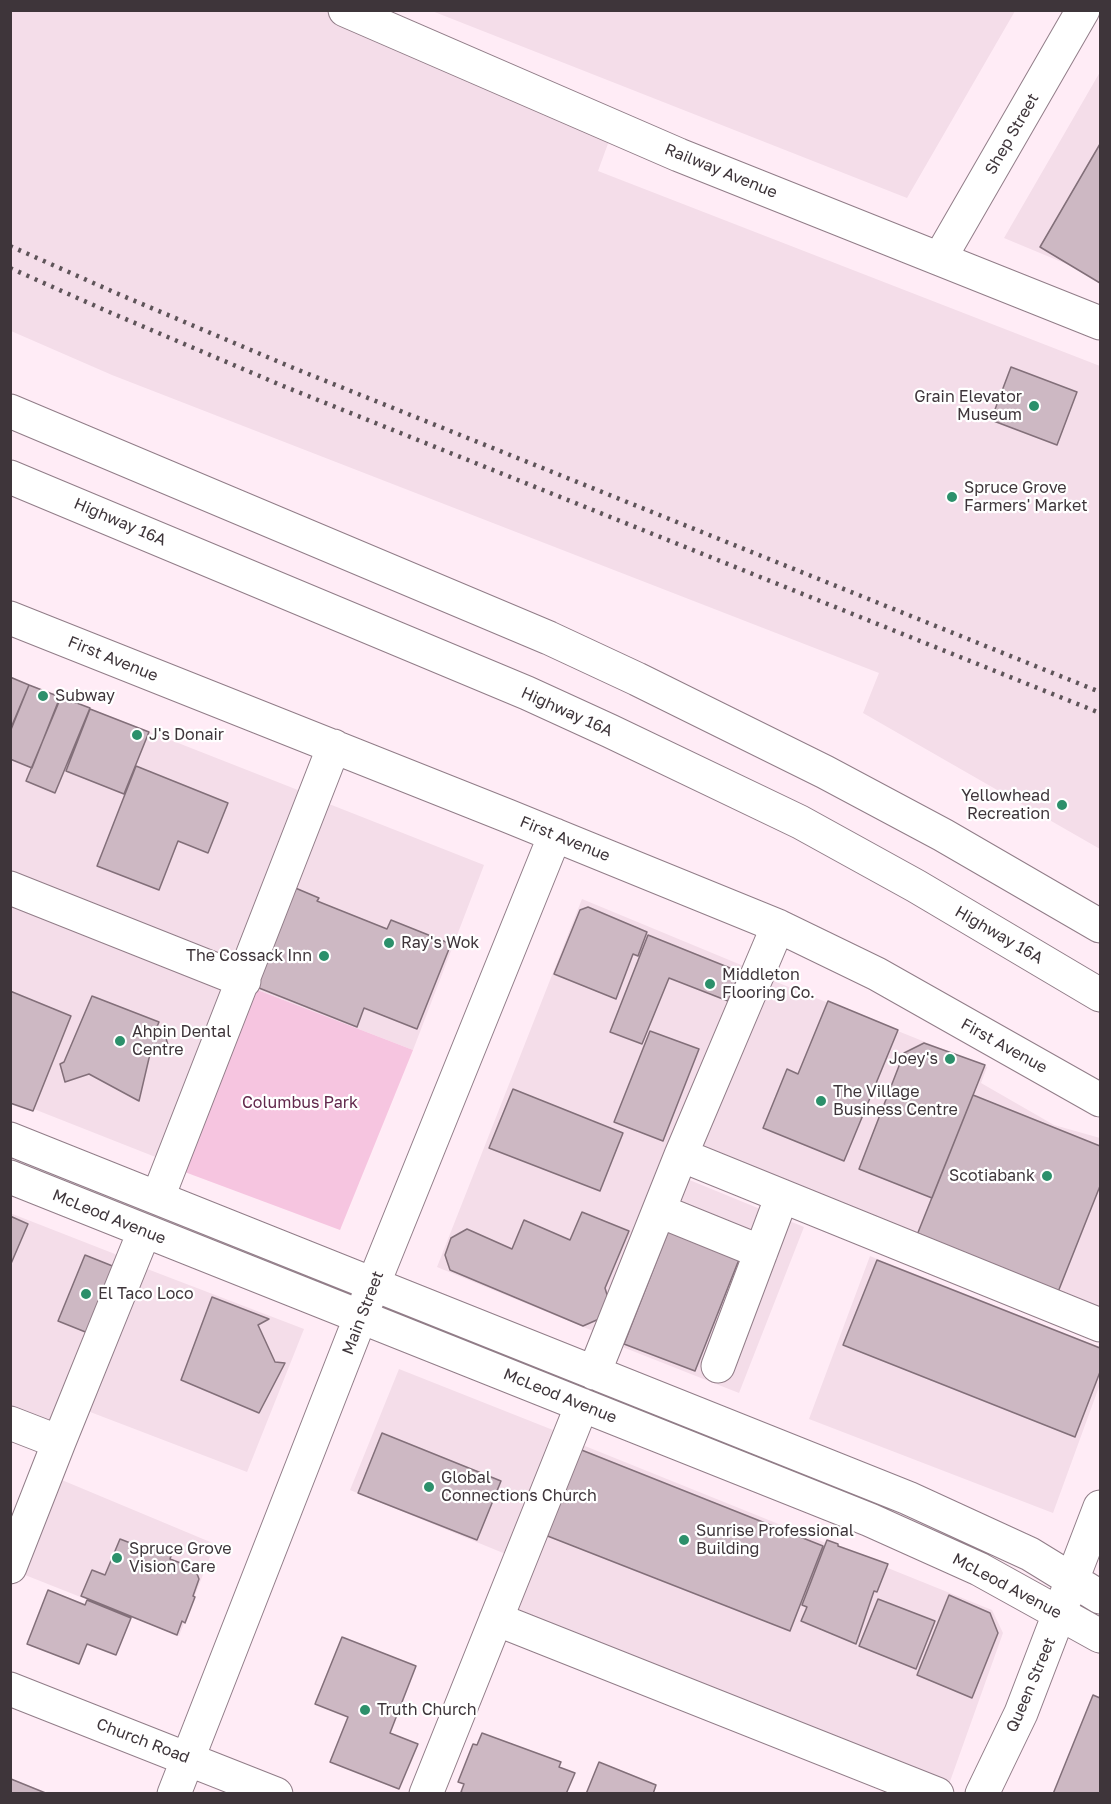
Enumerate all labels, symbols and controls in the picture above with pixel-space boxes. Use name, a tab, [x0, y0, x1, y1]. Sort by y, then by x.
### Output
street label: Shep Street	[981, 90, 1043, 178]
street label: Railway Avenue	[662, 140, 780, 202]
place label: Grain Elevator Museum	[914, 387, 1022, 425]
marker: Grain Elevator Museum	[1027, 399, 1041, 413]
place label: Spruce Grove Farmers' Market	[964, 478, 1088, 516]
marker: Spruce Grove Farmers' Market	[945, 490, 959, 504]
street label: Highway 16A	[71, 494, 169, 550]
street label: First Avenue	[65, 632, 161, 686]
street label: Highway 16A	[518, 683, 616, 741]
place label: Subway	[55, 686, 115, 706]
marker: Subway	[36, 689, 50, 703]
place label: J's Donair	[149, 725, 224, 745]
marker: J's Donair	[130, 728, 144, 742]
place label: Yellowhead Recreation	[961, 786, 1050, 824]
marker: Yellowhead Recreation	[1055, 798, 1069, 812]
street label: First Avenue	[517, 812, 613, 866]
street label: Highway 16A	[952, 902, 1046, 968]
place label: Ray's Wok	[401, 933, 479, 953]
marker: Ray's Wok	[382, 936, 396, 950]
place label: The Cossack Inn	[186, 946, 312, 966]
marker: The Cossack Inn	[317, 949, 331, 963]
place label: Middleton Flooring Co.	[722, 965, 815, 1003]
marker: Middleton Flooring Co.	[703, 977, 717, 991]
street label: First Avenue	[958, 1014, 1050, 1078]
place label: Ahpin Dental Centre	[132, 1022, 231, 1060]
marker: Ahpin Dental Centre	[113, 1034, 127, 1048]
place label: Joey's	[889, 1049, 938, 1069]
marker: Joey's	[943, 1052, 957, 1066]
place label: The Village Business Centre	[833, 1082, 958, 1120]
park label: Columbus Park	[242, 1093, 358, 1113]
marker: The Village Business Centre	[814, 1094, 828, 1108]
place label: Scotiabank	[949, 1166, 1035, 1186]
marker: Scotiabank	[1040, 1169, 1054, 1183]
street label: McLeod Avenue	[49, 1186, 169, 1248]
street label: Main Street	[338, 1268, 388, 1358]
place label: El Taco Loco	[98, 1284, 194, 1304]
marker: El Taco Loco	[79, 1287, 93, 1301]
street label: McLeod Avenue	[500, 1365, 620, 1427]
place label: Global Connections Church	[441, 1468, 597, 1506]
marker: Global Connections Church	[422, 1480, 436, 1494]
place label: Sunrise Professional Building	[696, 1521, 854, 1559]
marker: Sunrise Professional Building	[677, 1533, 691, 1547]
place label: Spruce Grove Vision Care	[129, 1539, 232, 1577]
street label: McLeod Avenue	[949, 1549, 1065, 1623]
marker: Spruce Grove Vision Care	[110, 1551, 124, 1565]
street label: Queen Street	[1002, 1635, 1060, 1735]
place label: Truth Church	[377, 1700, 477, 1720]
marker: Truth Church	[358, 1703, 372, 1717]
street label: Church Road	[94, 1714, 192, 1768]

